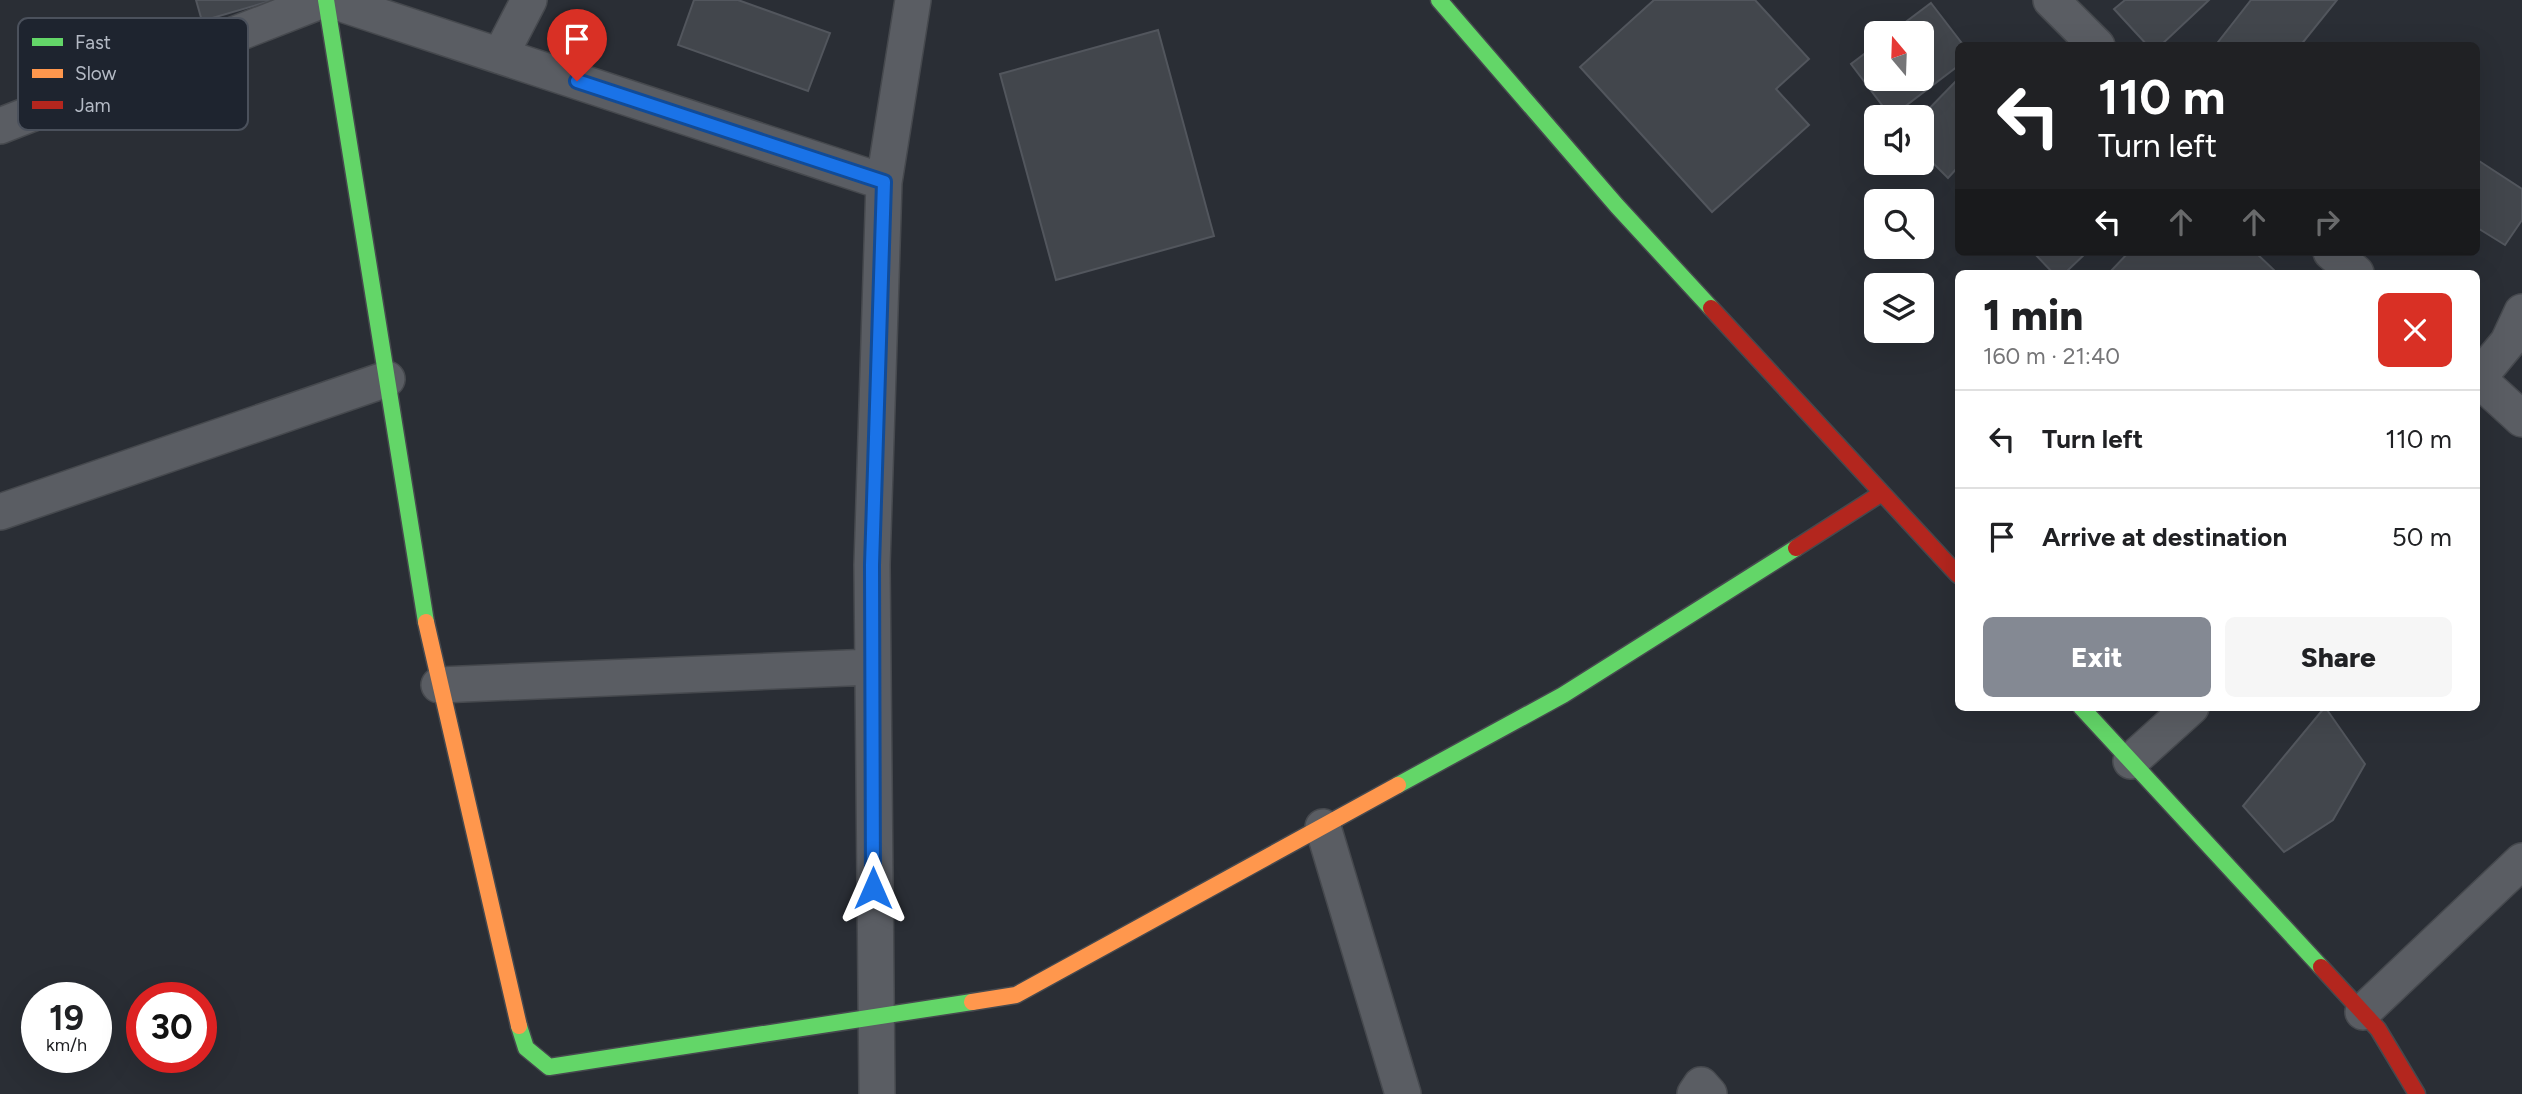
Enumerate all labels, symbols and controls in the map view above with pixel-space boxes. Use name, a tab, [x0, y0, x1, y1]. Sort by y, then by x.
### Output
pin	[547, 9, 607, 81]
legend	[18, 18, 248, 130]
icon: arrive	[558, 20, 596, 58]
north arrow	[1864, 21, 1934, 91]
map controls	[1864, 21, 1934, 343]
text: Fast	[75, 31, 111, 54]
text: Slow	[75, 62, 117, 85]
text: 110 m	[2098, 67, 2226, 126]
icon: left	[1983, 70, 2074, 161]
text: Jam	[75, 94, 111, 117]
button: sound	[1864, 105, 1934, 175]
text: Turn left	[2098, 127, 2217, 165]
button: search	[1864, 189, 1934, 259]
icon: left	[2089, 203, 2127, 241]
icon: ahead	[2162, 203, 2200, 241]
icon: ahead	[2235, 203, 2273, 241]
icon: right	[2308, 203, 2346, 241]
button: layers	[1864, 273, 1934, 343]
text: 1 min	[1983, 290, 2083, 341]
button: close	[2378, 293, 2452, 367]
text: 160 m · 21:40	[1983, 342, 2120, 370]
icon: left	[1983, 420, 2021, 458]
text: Turn left	[2042, 423, 2143, 455]
text: 110 m	[2385, 423, 2452, 455]
icon: arrive	[1983, 518, 2021, 556]
text: Arrive at destination	[2042, 521, 2287, 553]
text: 50 m	[2392, 521, 2452, 553]
button: Exit	[1983, 617, 2211, 697]
button: Share	[2225, 617, 2452, 697]
position arrow	[836, 851, 910, 925]
speed limit sign: 30	[126, 982, 217, 1073]
text: 19	[49, 997, 84, 1039]
text: km/h	[46, 1034, 87, 1056]

